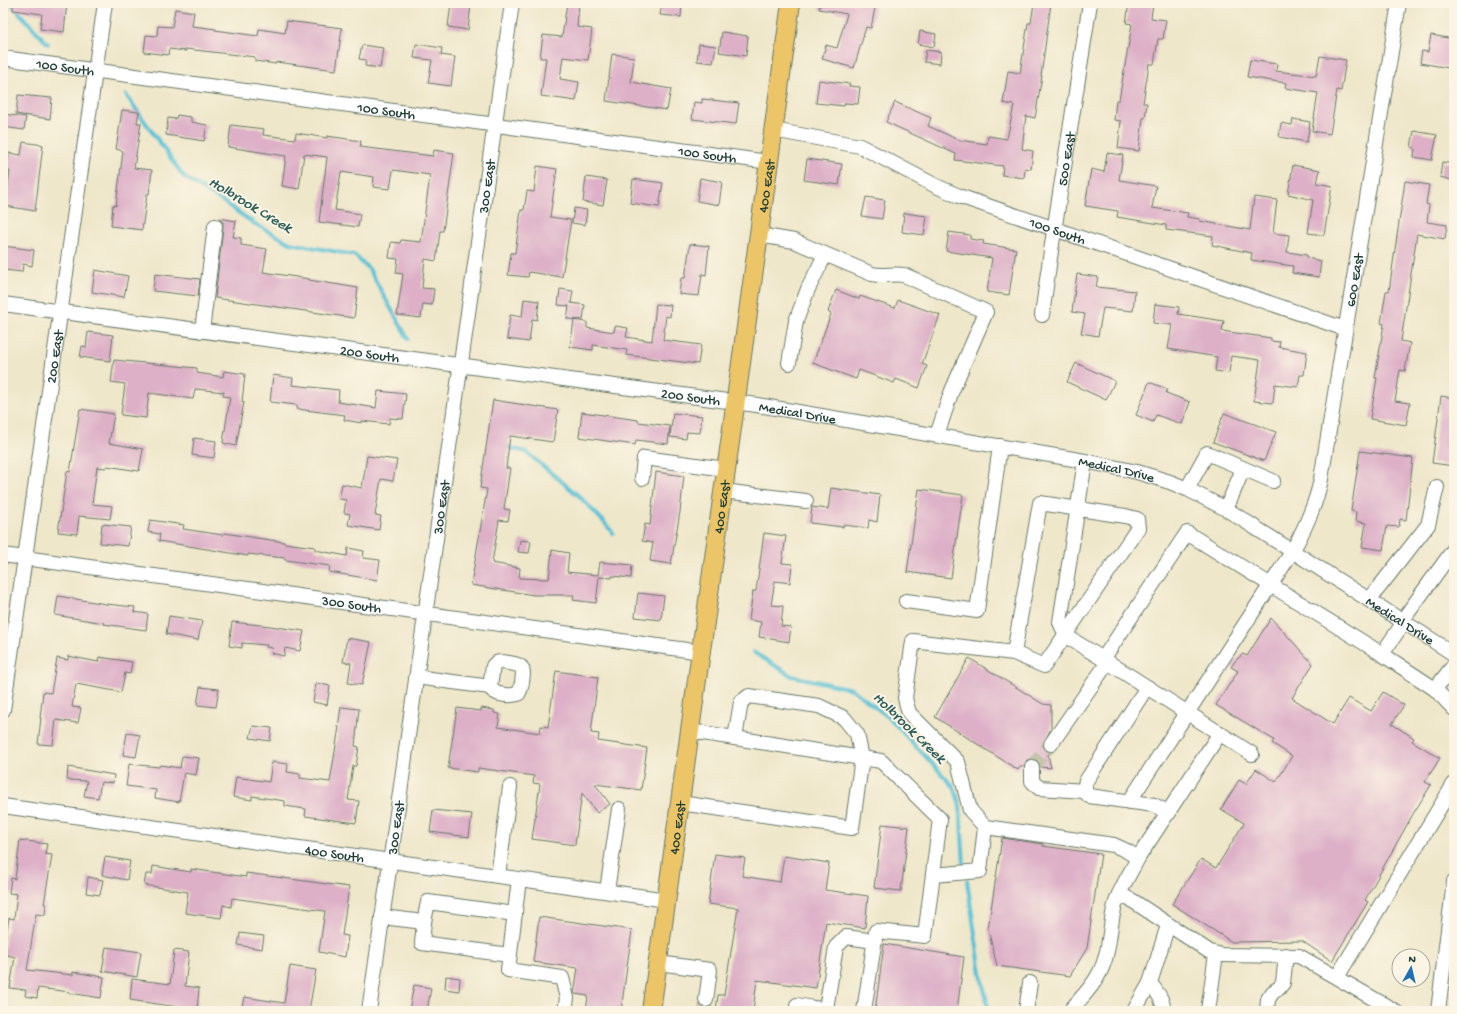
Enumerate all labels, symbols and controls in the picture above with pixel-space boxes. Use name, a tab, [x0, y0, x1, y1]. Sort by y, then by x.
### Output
street label: 100 South	[34, 56, 96, 81]
street label: 100 South	[355, 100, 417, 125]
street label: 500 East	[1055, 130, 1081, 187]
street label: 100 South	[676, 144, 738, 169]
street label: 300 East	[476, 157, 501, 215]
street label: 400 East	[756, 157, 780, 214]
water label: Holbrook Creek	[205, 174, 296, 238]
street label: 100 South	[1026, 215, 1088, 250]
street label: 600 East	[1343, 251, 1369, 308]
street label: 200 East	[44, 328, 69, 385]
street label: 200 South	[339, 343, 401, 368]
street label: 200 South	[660, 386, 722, 411]
street label: Medical Drive	[758, 399, 838, 429]
street label: Medical Drive	[1077, 454, 1157, 488]
street label: 300 East	[431, 478, 455, 536]
street label: 400 East	[711, 478, 736, 535]
street label: 300 South	[319, 593, 383, 619]
street label: Medical Drive	[1362, 594, 1437, 650]
water label: Holbrook Creek	[868, 689, 950, 769]
street label: 300 East	[385, 799, 410, 857]
street label: 400 East	[667, 799, 691, 856]
street label: 400 South	[304, 843, 365, 868]
north arrow	[1391, 948, 1431, 988]
text: N	[1408, 954, 1417, 967]

